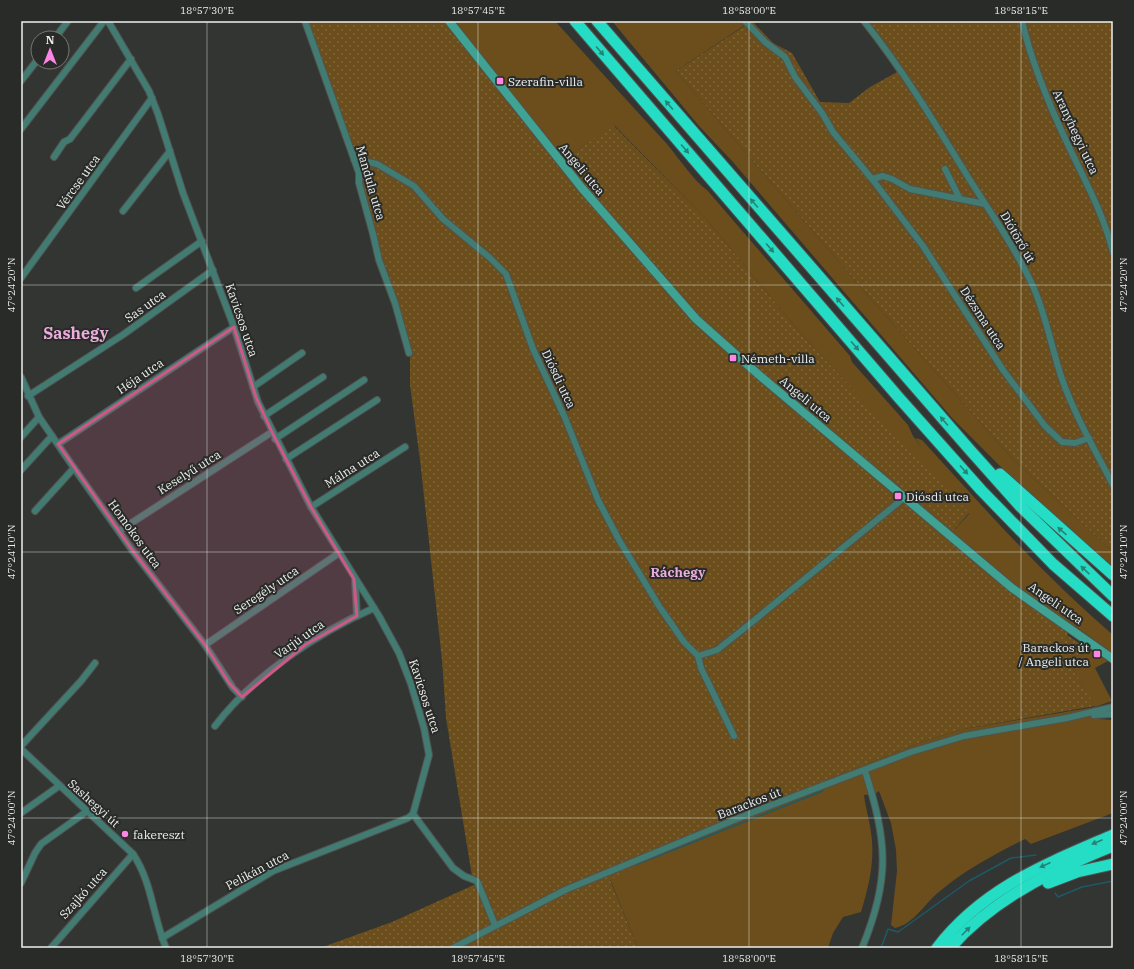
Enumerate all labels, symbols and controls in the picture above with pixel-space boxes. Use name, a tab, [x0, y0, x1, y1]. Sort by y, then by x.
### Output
text: 18°57'30"E	[180, 4, 234, 17]
text: 18°57'45"E	[451, 4, 505, 17]
text: 18°58'00"E	[722, 4, 776, 17]
text: 18°58'15"E	[994, 4, 1048, 17]
north arrow	[30, 30, 70, 70]
text: N	[46, 33, 55, 47]
one-way arrow	[596, 45, 605, 56]
place label: Szerafin-villa	[508, 74, 583, 89]
marker: Szerafin-villa	[495, 76, 505, 86]
street label: Aranyhegyi utca	[1050, 87, 1102, 177]
one-way arrow	[664, 99, 673, 110]
street label: Angeli utca	[556, 140, 608, 198]
street label: Mandula utca	[353, 144, 389, 222]
one-way arrow	[681, 144, 690, 154]
street label: Vércse utca	[53, 151, 103, 213]
one-way arrow	[750, 198, 759, 207]
street label: Diótörő út	[997, 209, 1039, 265]
one-way arrow	[765, 242, 774, 253]
text: 47°24'20"N	[5, 257, 18, 313]
text: 47°24'20"N	[1117, 257, 1130, 313]
street label: Kavicsos utca	[222, 281, 262, 359]
street label: Dézsma utca	[957, 284, 1009, 353]
street label: Sas utca	[122, 286, 169, 326]
one-way arrow	[836, 297, 845, 307]
district label: Sashegy	[43, 323, 110, 343]
one-way arrow	[850, 341, 859, 352]
street label: Diósdi utca	[539, 347, 579, 411]
place label: Németh-villa	[741, 351, 815, 366]
marker: Németh-villa	[728, 353, 738, 363]
street label: Héja utca	[114, 355, 167, 397]
street label: Angeli utca	[777, 373, 835, 425]
one-way arrow	[939, 416, 949, 426]
street label: Málna utca	[322, 445, 383, 491]
street label: Keselyű utca	[155, 446, 224, 497]
one-way arrow	[959, 465, 968, 476]
place label: Diósdi utca	[906, 489, 970, 504]
marker: Diósdi utca	[893, 491, 903, 501]
street label: Homokos utca	[105, 497, 165, 572]
text: 47°24'10"N	[5, 524, 18, 580]
text: 47°24'10"N	[1117, 524, 1130, 580]
one-way arrow	[1057, 526, 1068, 535]
street label: Seregély utca	[231, 562, 302, 617]
district label: Ráchegy	[651, 564, 706, 581]
one-way arrow	[1080, 565, 1090, 574]
street label: Angeli utca	[1026, 579, 1087, 628]
street label: Varjú utca	[271, 616, 327, 662]
place label: Barackos út / Angeli utca	[1018, 640, 1089, 669]
marker: Barackos út / Angeli utca	[1092, 649, 1102, 659]
street label: Kavicsos utca	[406, 657, 444, 735]
street label: Sashegyi út	[65, 776, 123, 830]
street label: Barackos út	[715, 784, 783, 822]
text: 47°24'00"N	[5, 790, 18, 846]
text: 47°24'00"N	[1117, 790, 1130, 846]
place label: fakereszt	[133, 827, 185, 842]
marker: fakereszt	[120, 829, 130, 839]
one-way arrow	[1090, 840, 1102, 846]
street label: Pelikán utca	[223, 847, 292, 893]
one-way arrow	[1039, 862, 1051, 868]
street label: Szajkó utca	[56, 864, 110, 922]
one-way arrow	[961, 926, 971, 936]
text: 18°57'30"E	[180, 952, 234, 965]
text: 18°57'45"E	[451, 952, 505, 965]
text: 18°58'00"E	[722, 952, 776, 965]
text: 18°58'15"E	[994, 952, 1048, 965]

